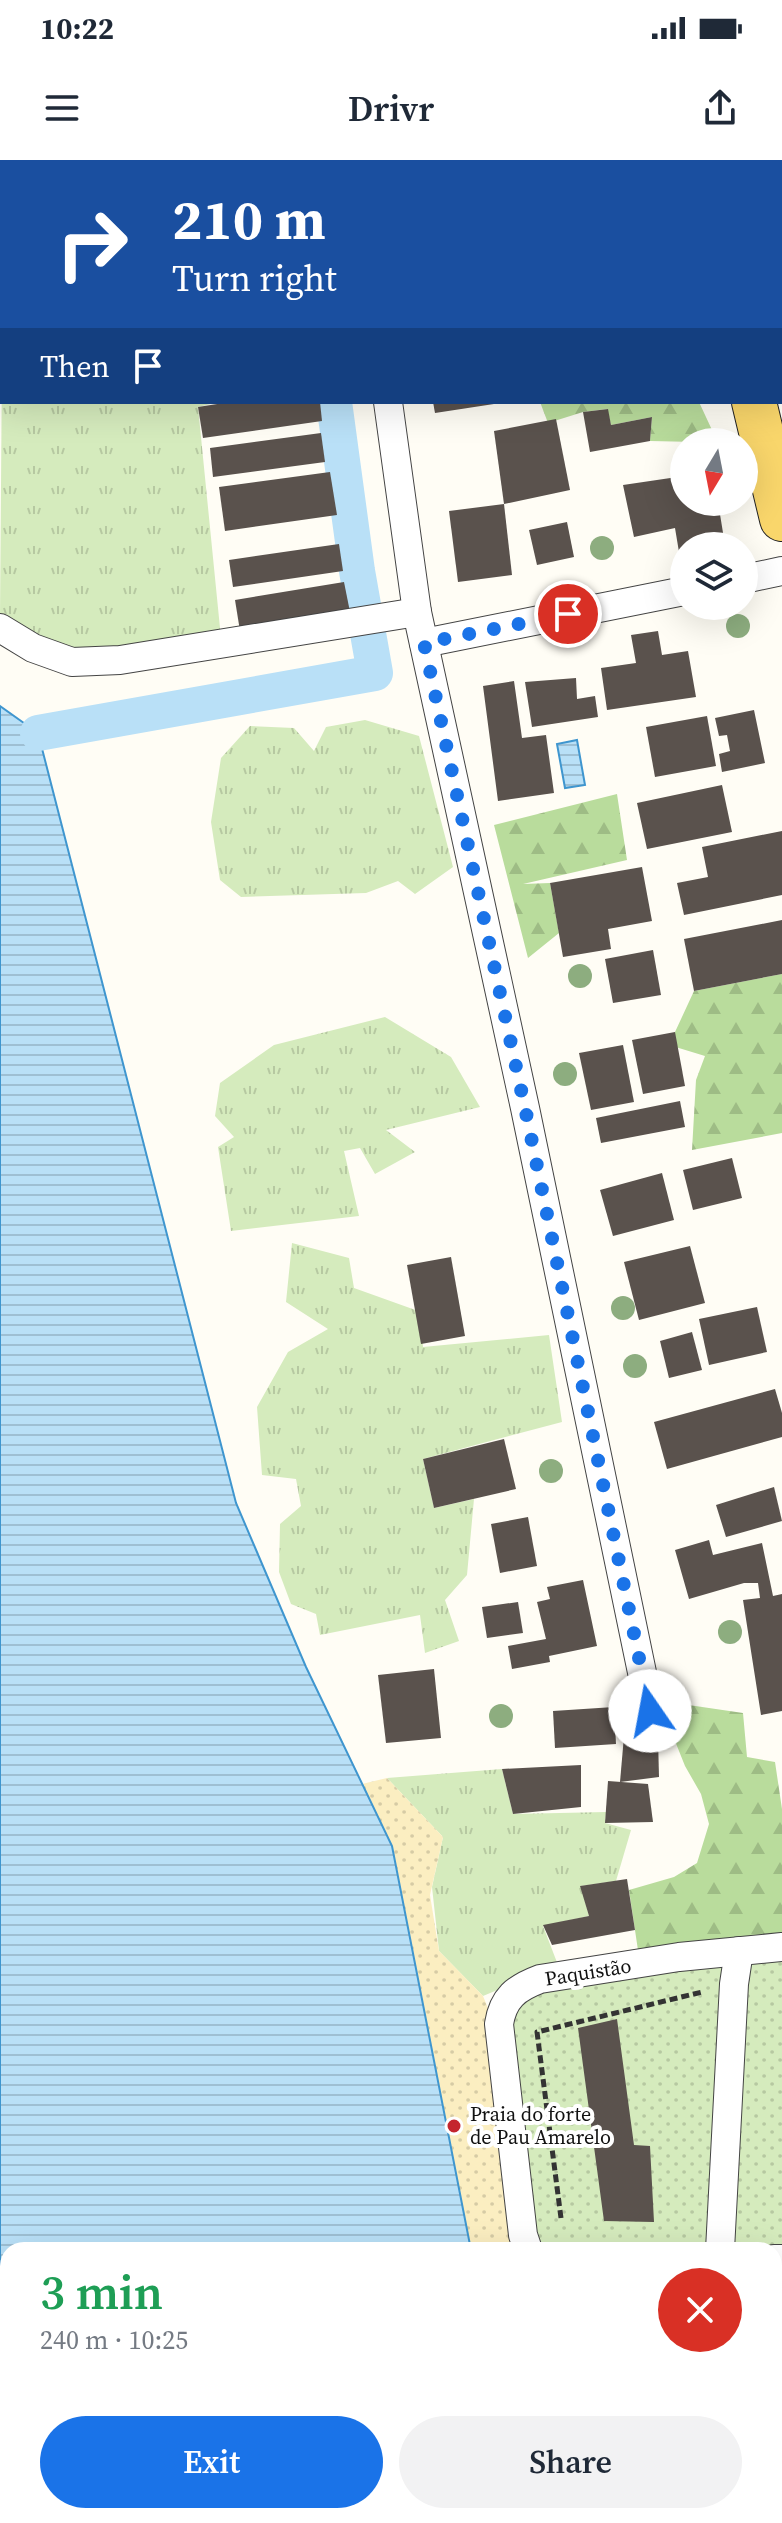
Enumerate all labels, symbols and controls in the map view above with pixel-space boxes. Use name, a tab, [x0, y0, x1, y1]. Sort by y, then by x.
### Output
text: 10:22	[40, 8, 114, 49]
text: Drivr	[348, 84, 434, 133]
icon: menu	[40, 86, 84, 130]
icon: share	[698, 86, 742, 130]
text: 210 m	[172, 181, 326, 258]
icon: right	[40, 192, 144, 296]
text: Turn right	[172, 254, 337, 303]
icon: arrive	[126, 344, 170, 388]
text: Then	[40, 346, 110, 387]
north arrow	[670, 428, 758, 516]
map controls	[670, 428, 758, 620]
button: layers	[670, 532, 758, 620]
pin	[534, 580, 602, 648]
icon: arrive	[546, 592, 590, 636]
position arrow	[608, 1669, 692, 1753]
street label: Paquistão	[543, 1951, 633, 1993]
place label: Praia do forte de Pau Amarelo	[470, 2100, 611, 2151]
marker: Praia do forte de Pau Amarelo	[445, 2117, 463, 2135]
text: 3 min	[40, 2259, 163, 2325]
button: close	[658, 2268, 742, 2352]
text: 240 m · 10:25	[40, 2322, 188, 2358]
button: Exit	[40, 2416, 383, 2508]
button: Share	[399, 2416, 742, 2508]

